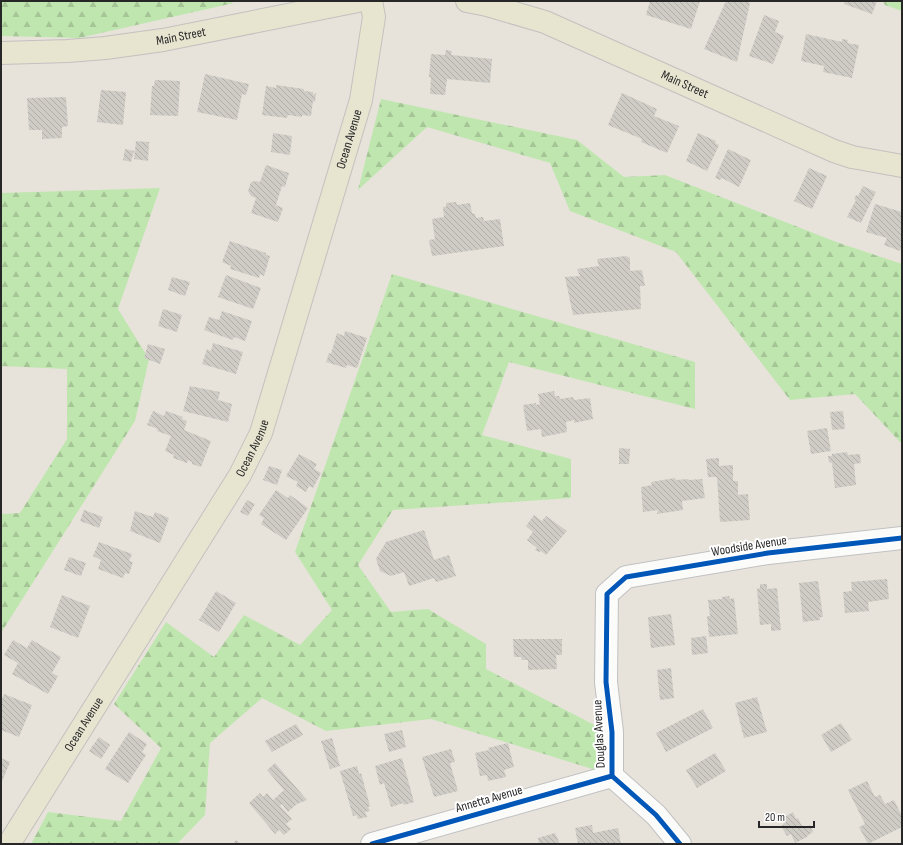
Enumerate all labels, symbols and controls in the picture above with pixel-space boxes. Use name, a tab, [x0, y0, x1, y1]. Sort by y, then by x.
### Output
street label: Main Street	[155, 24, 207, 49]
street label: Main Street	[659, 67, 711, 102]
street label: Ocean Avenue	[333, 108, 366, 171]
street label: Ocean Avenue	[232, 418, 273, 479]
street label: Woodside Avenue	[710, 532, 788, 560]
street label: Ocean Avenue	[61, 694, 107, 755]
street label: Douglas Avenue	[589, 699, 609, 769]
street label: Annetta Avenue	[453, 782, 524, 816]
scale bar	[759, 803, 814, 829]
text: 20 m	[765, 810, 785, 825]

